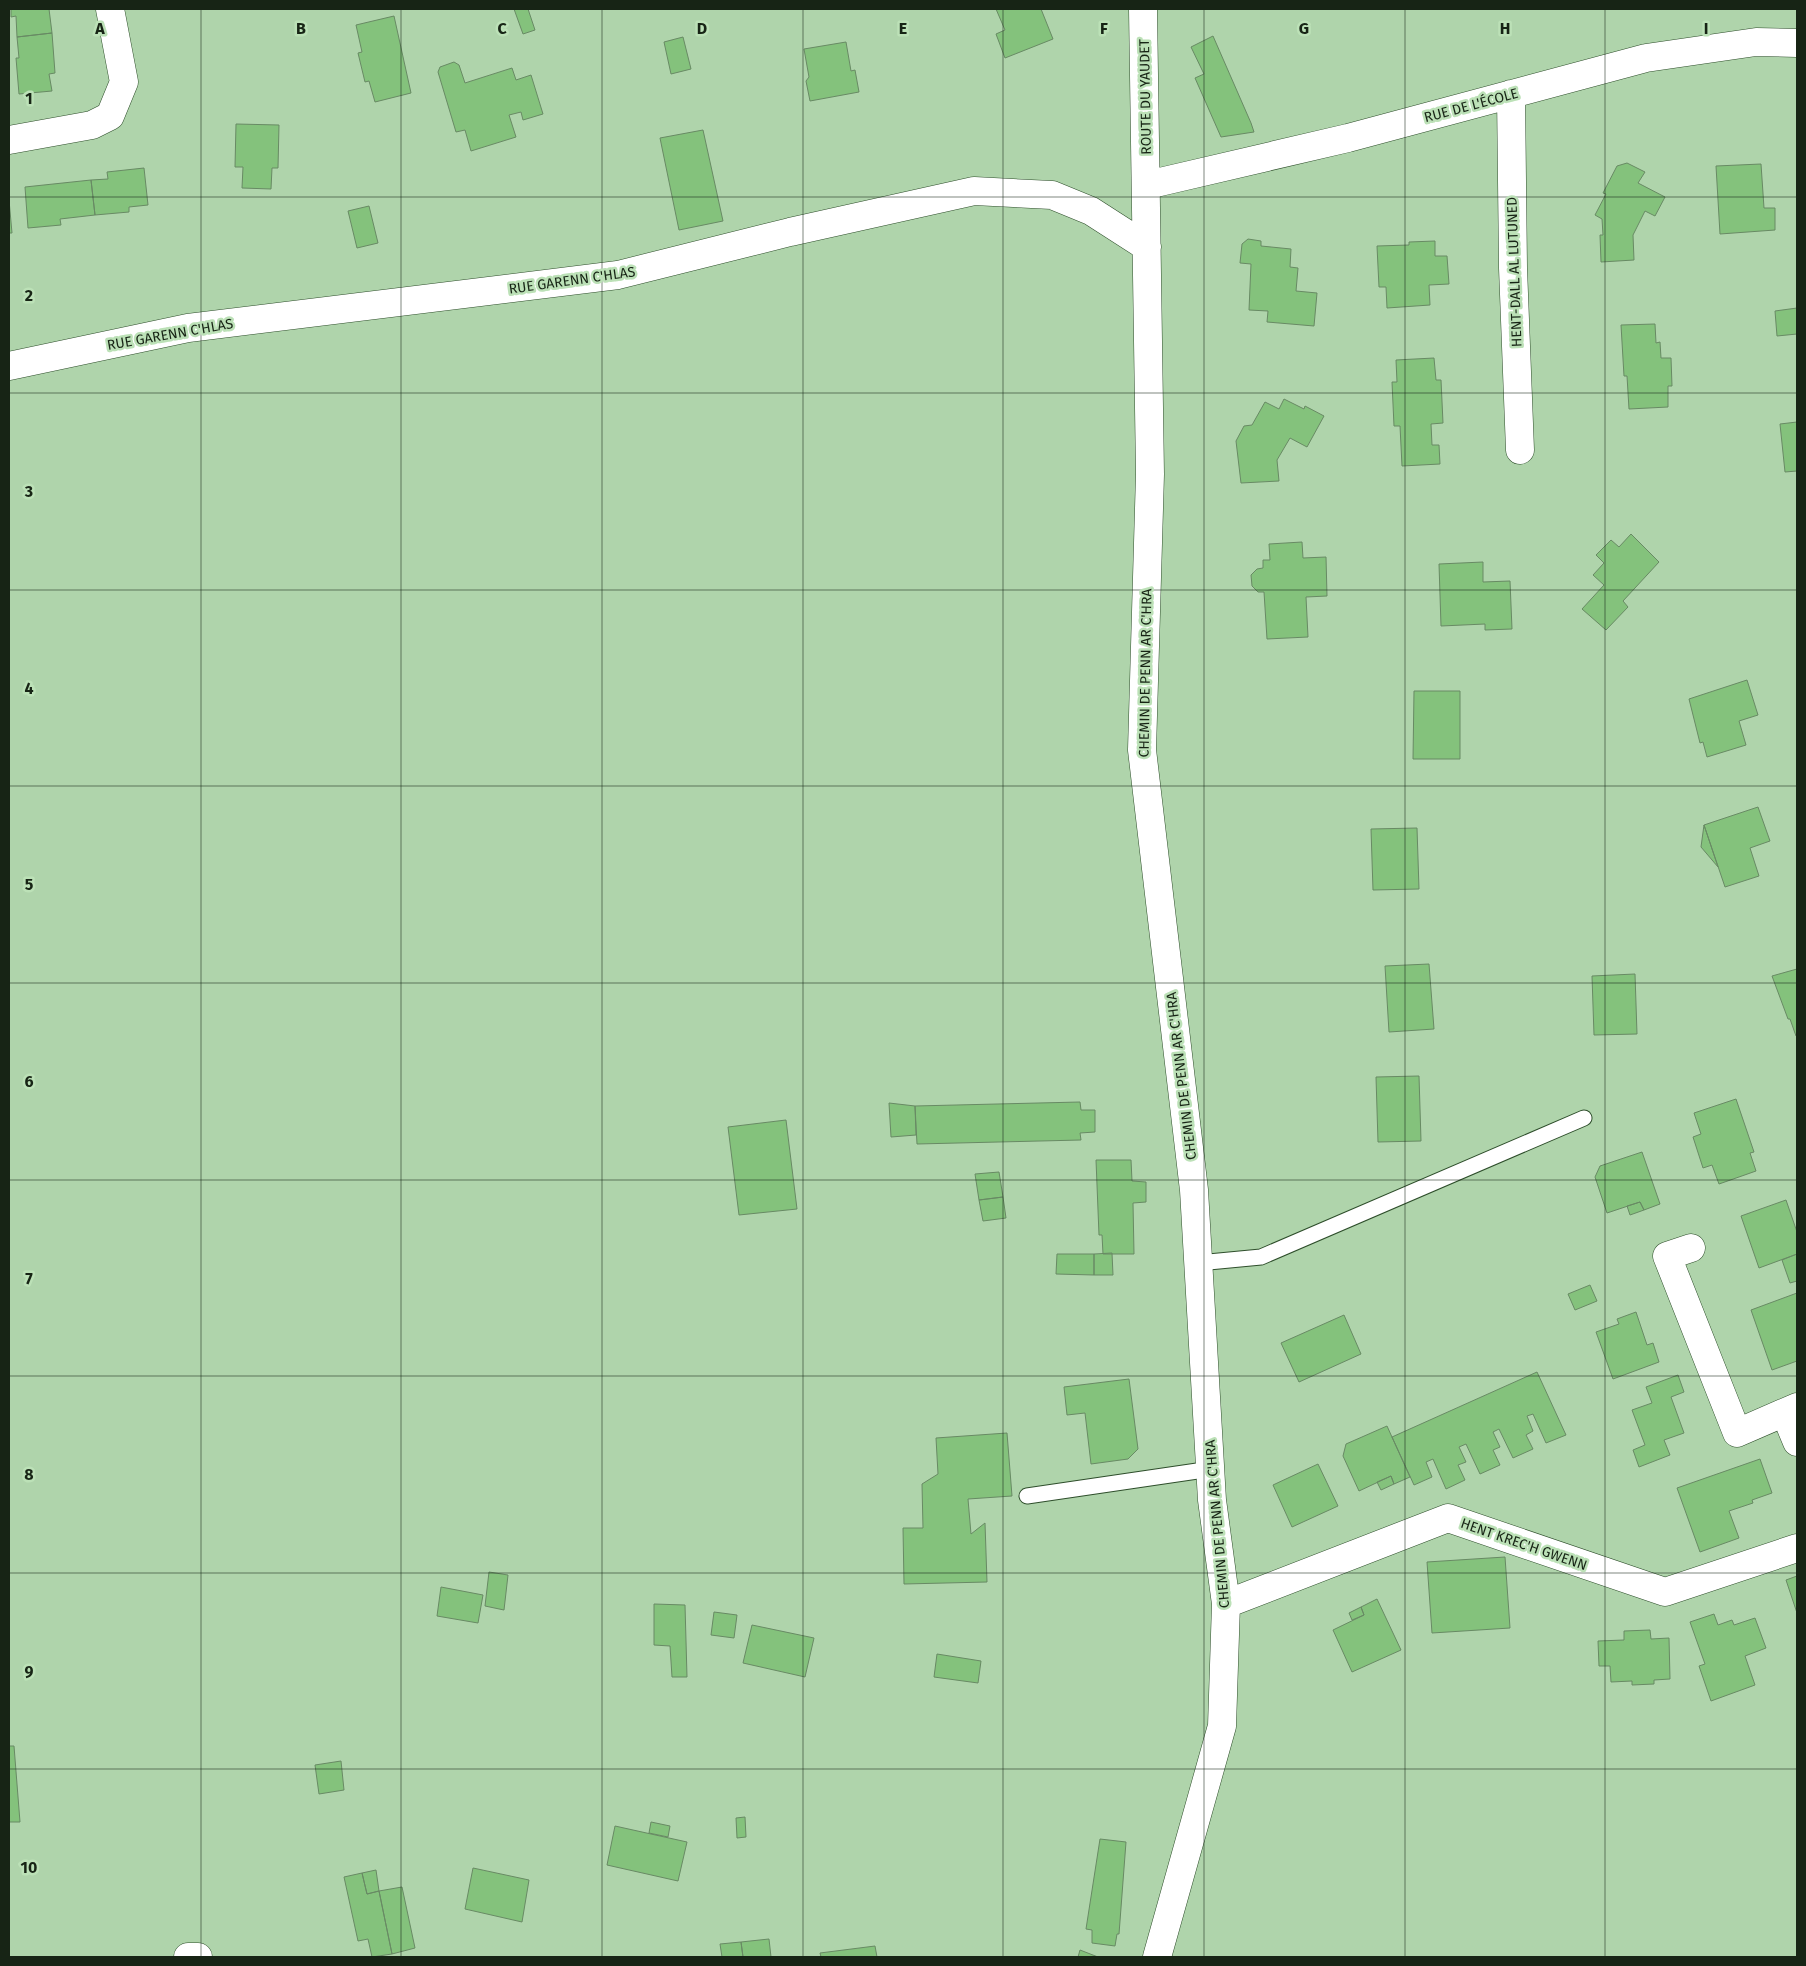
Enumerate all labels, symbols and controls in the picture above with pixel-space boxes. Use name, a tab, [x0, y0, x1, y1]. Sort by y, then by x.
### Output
text: A	[94, 19, 105, 38]
text: B	[296, 19, 306, 38]
text: C	[497, 19, 507, 38]
text: D	[697, 19, 707, 38]
text: E	[899, 19, 907, 38]
text: F	[1100, 19, 1108, 38]
text: G	[1299, 19, 1309, 38]
text: H	[1500, 19, 1510, 38]
text: I	[1704, 19, 1708, 38]
street label: ROUTE DU YAUDET	[1136, 38, 1155, 155]
street label: RUE DE L'ÉCOLE	[1422, 84, 1520, 126]
text: 1	[25, 89, 33, 108]
street label: HENT-DALL AL LUTUNED	[1503, 196, 1526, 347]
street label: RUE GARENN C'HLAS	[508, 263, 637, 298]
text: 2	[25, 286, 33, 305]
street label: RUE GARENN C'HLAS	[106, 315, 235, 354]
text: 3	[24, 482, 33, 501]
street label: CHEMIN DE PENN AR C'HRA	[1136, 588, 1155, 758]
text: 4	[24, 679, 34, 698]
text: 5	[25, 875, 34, 894]
street label: CHEMIN DE PENN AR C'HRA	[1163, 991, 1200, 1161]
text: 6	[24, 1072, 34, 1091]
text: 7	[25, 1269, 33, 1288]
street label: CHEMIN DE PENN AR C'HRA	[1202, 1439, 1233, 1609]
text: 8	[24, 1465, 34, 1484]
street label: HENT KREC'H GWENN	[1458, 1515, 1589, 1574]
text: 9	[25, 1662, 34, 1681]
text: 10	[21, 1858, 37, 1877]

